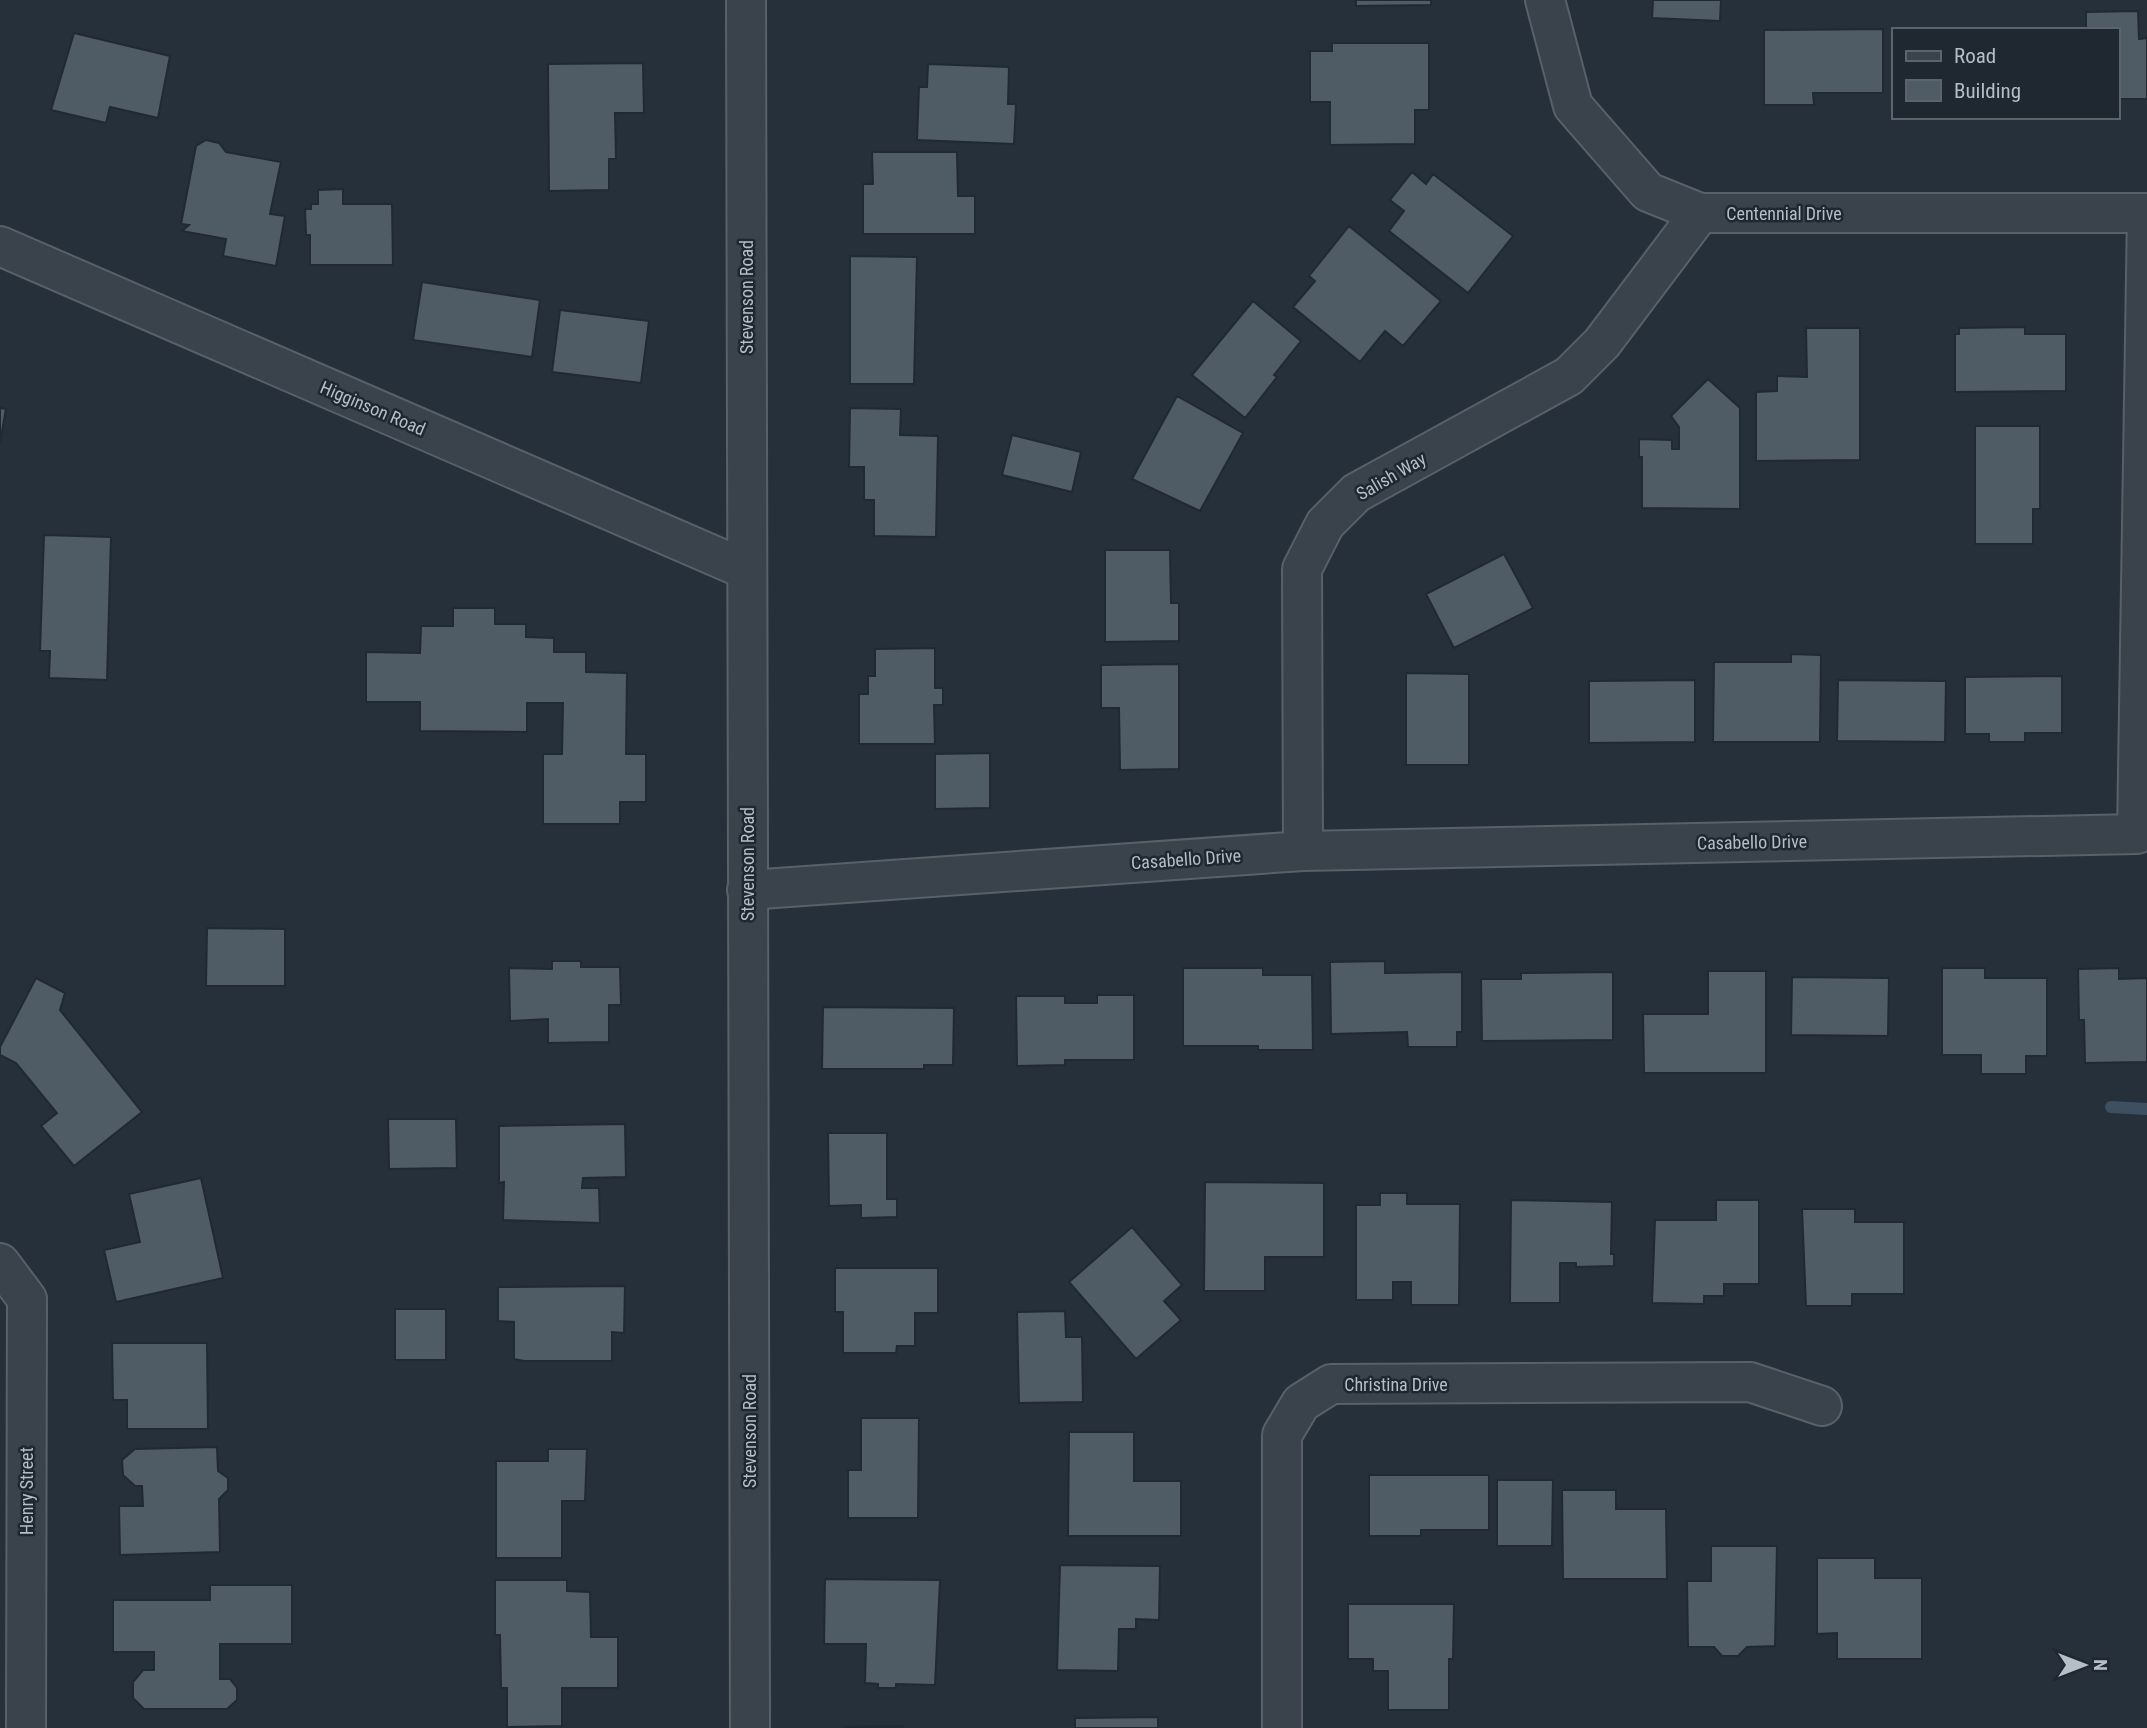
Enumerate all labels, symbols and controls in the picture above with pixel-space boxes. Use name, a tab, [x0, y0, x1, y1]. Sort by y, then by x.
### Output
legend	[1892, 28, 2119, 119]
text: Road	[1954, 44, 1996, 68]
text: Building	[1954, 79, 2021, 103]
street label: Centennial Drive	[1726, 203, 1842, 224]
street label: Stevenson Road	[736, 240, 757, 354]
street label: Higginson Road	[317, 376, 429, 440]
street label: Salish Way	[1353, 447, 1430, 504]
street label: Stevenson Road	[737, 807, 758, 921]
street label: Casabello Drive	[1697, 831, 1807, 853]
street label: Casabello Drive	[1130, 845, 1242, 873]
street label: Stevenson Road	[739, 1374, 760, 1488]
street label: Christina Drive	[1344, 1374, 1448, 1395]
street label: Henry Street	[16, 1447, 37, 1535]
north arrow	[2049, 1630, 2119, 1700]
text: N	[2089, 1659, 2112, 1671]

